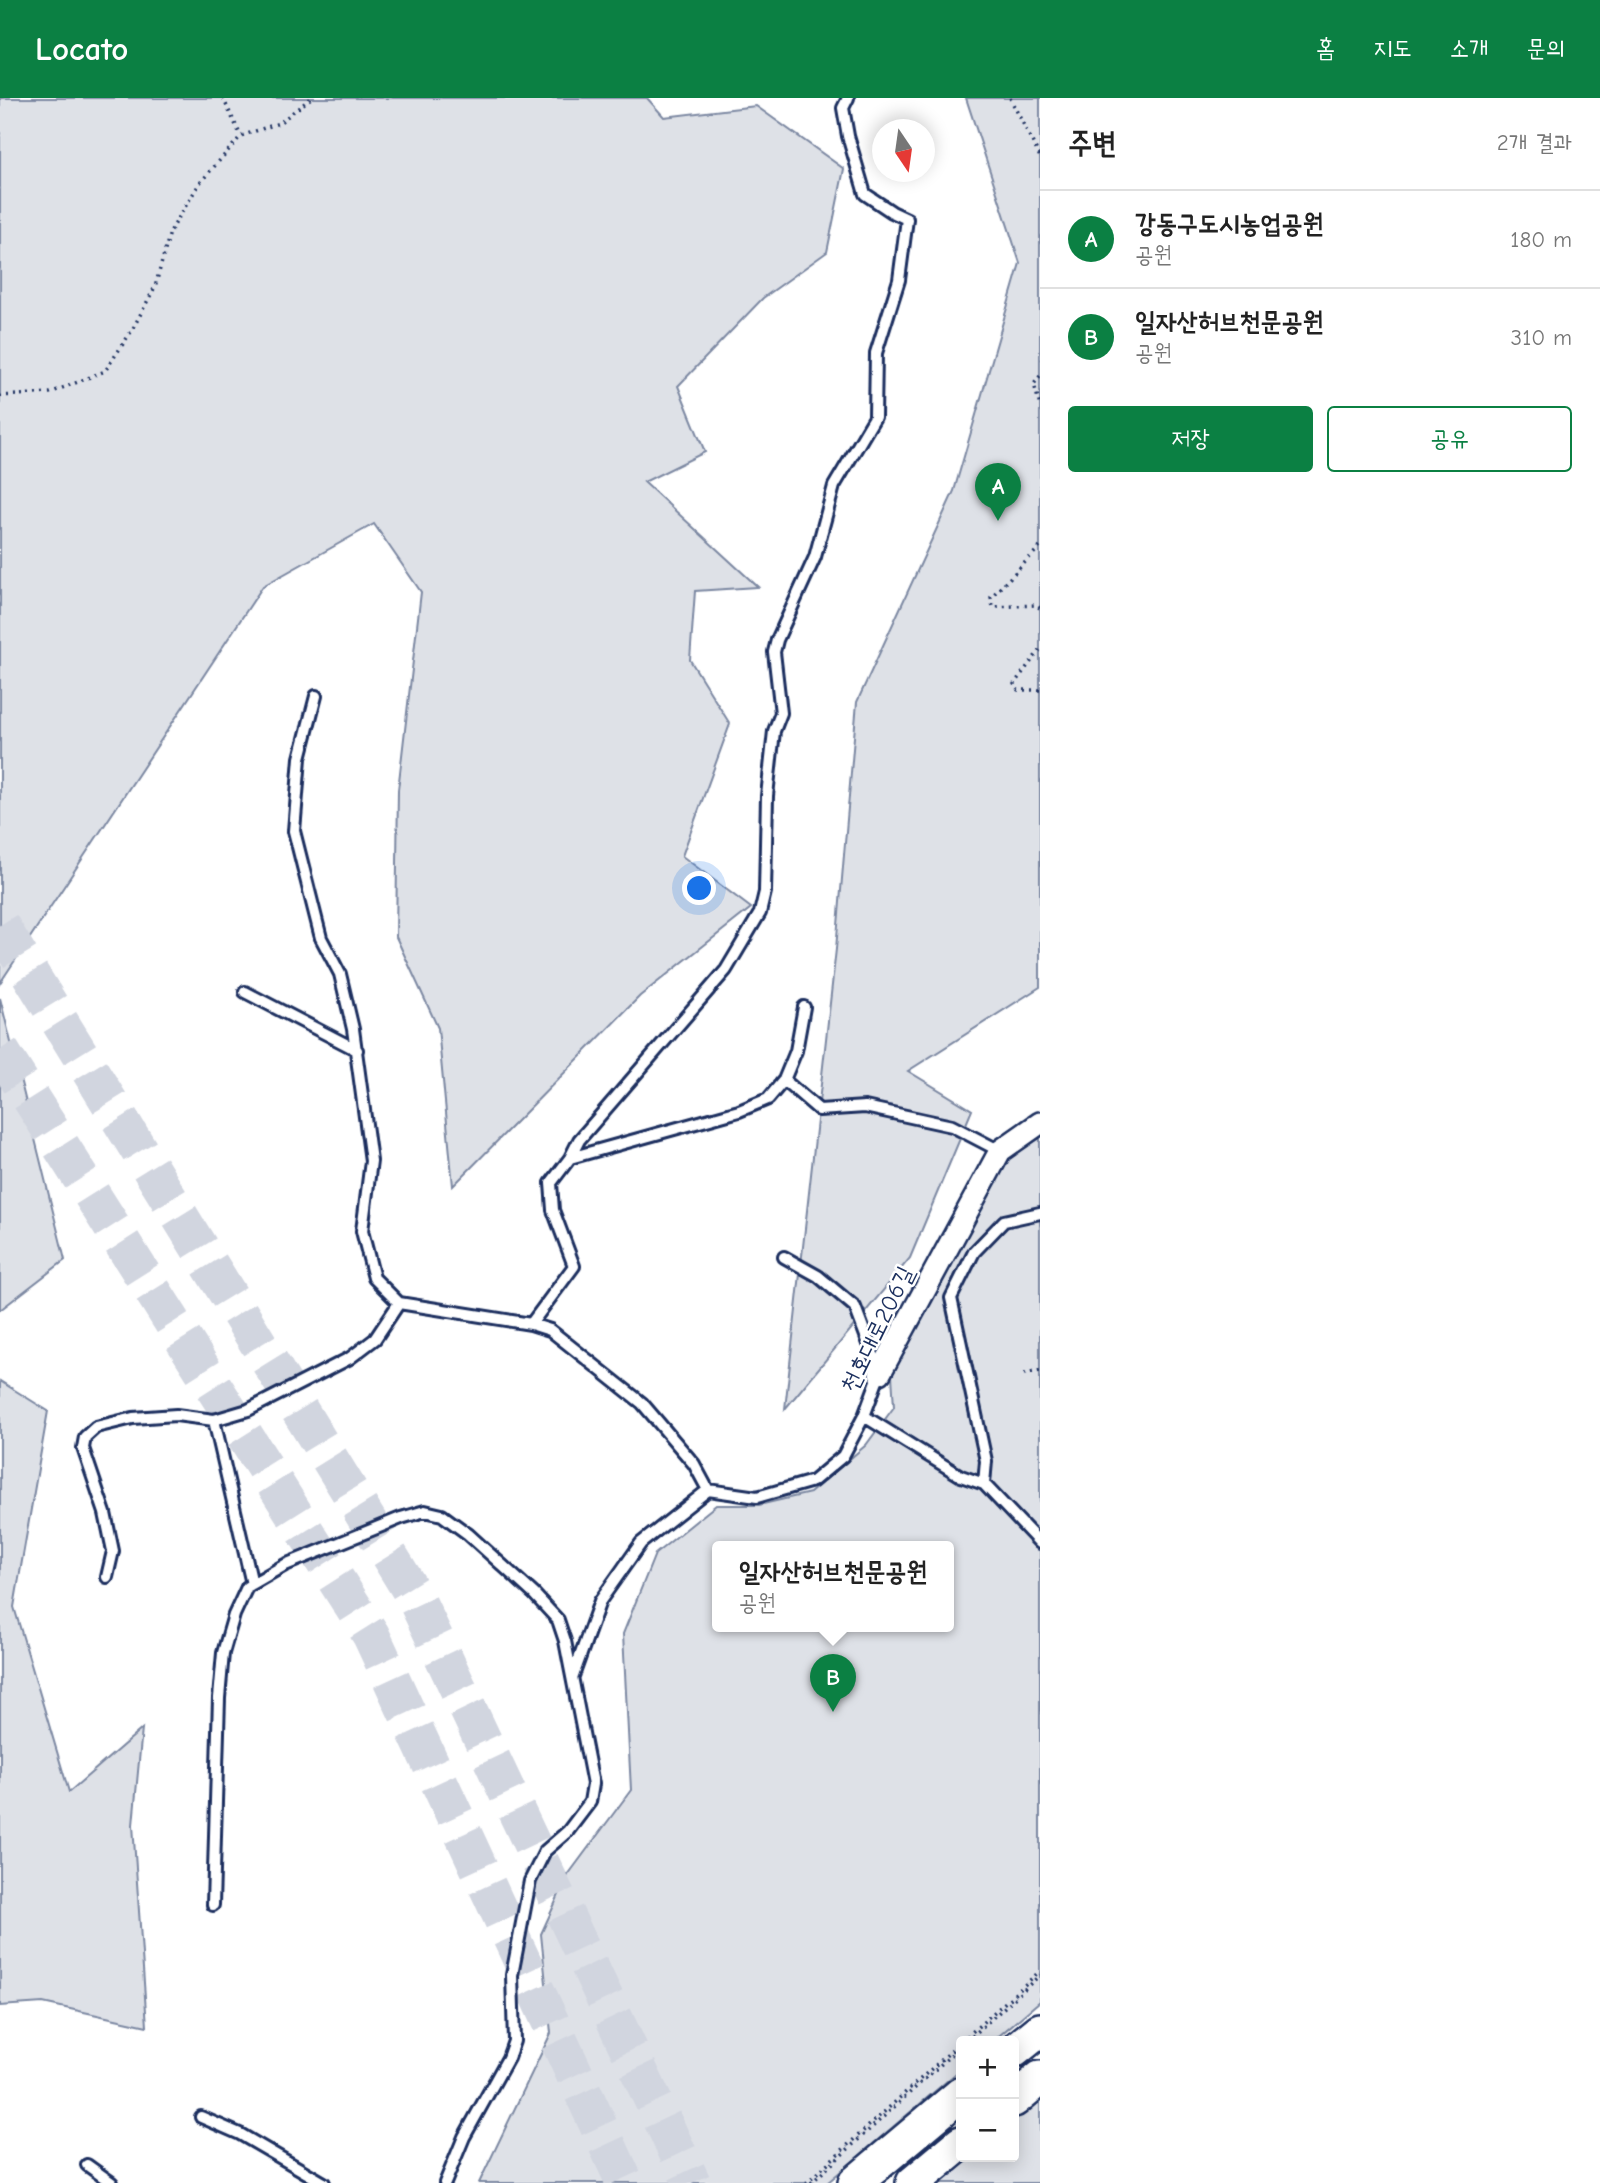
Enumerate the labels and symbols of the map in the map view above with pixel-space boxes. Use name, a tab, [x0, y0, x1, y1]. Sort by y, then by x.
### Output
north arrow	[872, 119, 935, 182]
pin: A	[975, 463, 1021, 521]
your location	[682, 871, 716, 905]
street label: 천호대로206길	[834, 1261, 920, 1397]
pin: B	[810, 1654, 856, 1712]

